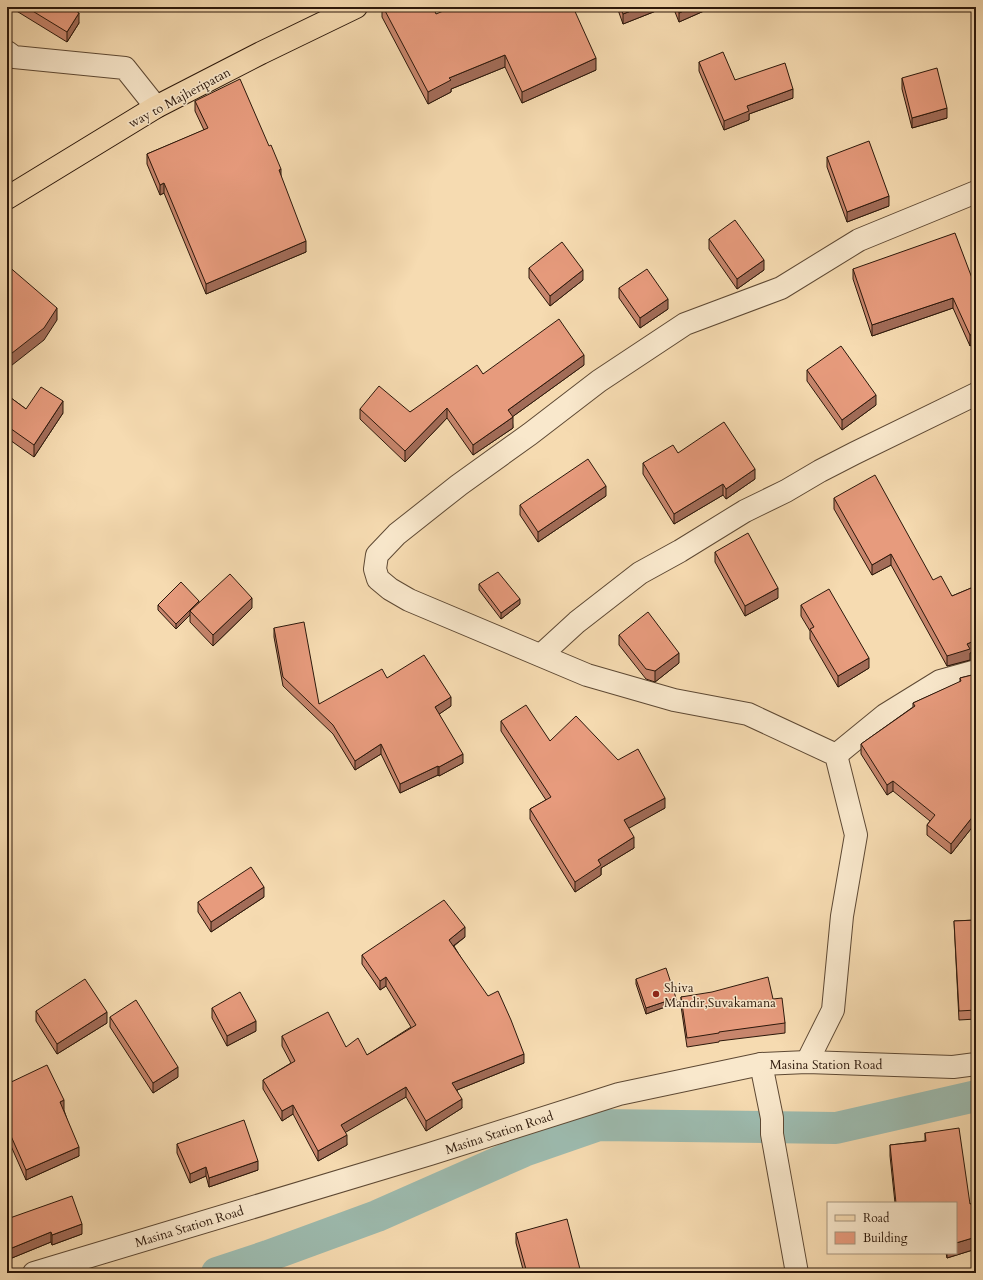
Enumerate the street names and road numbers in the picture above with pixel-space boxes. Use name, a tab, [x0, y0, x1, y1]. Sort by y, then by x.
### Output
street label: way to Majheripatan	[125, 63, 234, 133]
street label: Masina Station Road	[770, 1056, 883, 1074]
street label: Masina Station Road	[443, 1107, 556, 1159]
street label: Masina Station Road	[133, 1202, 246, 1252]

